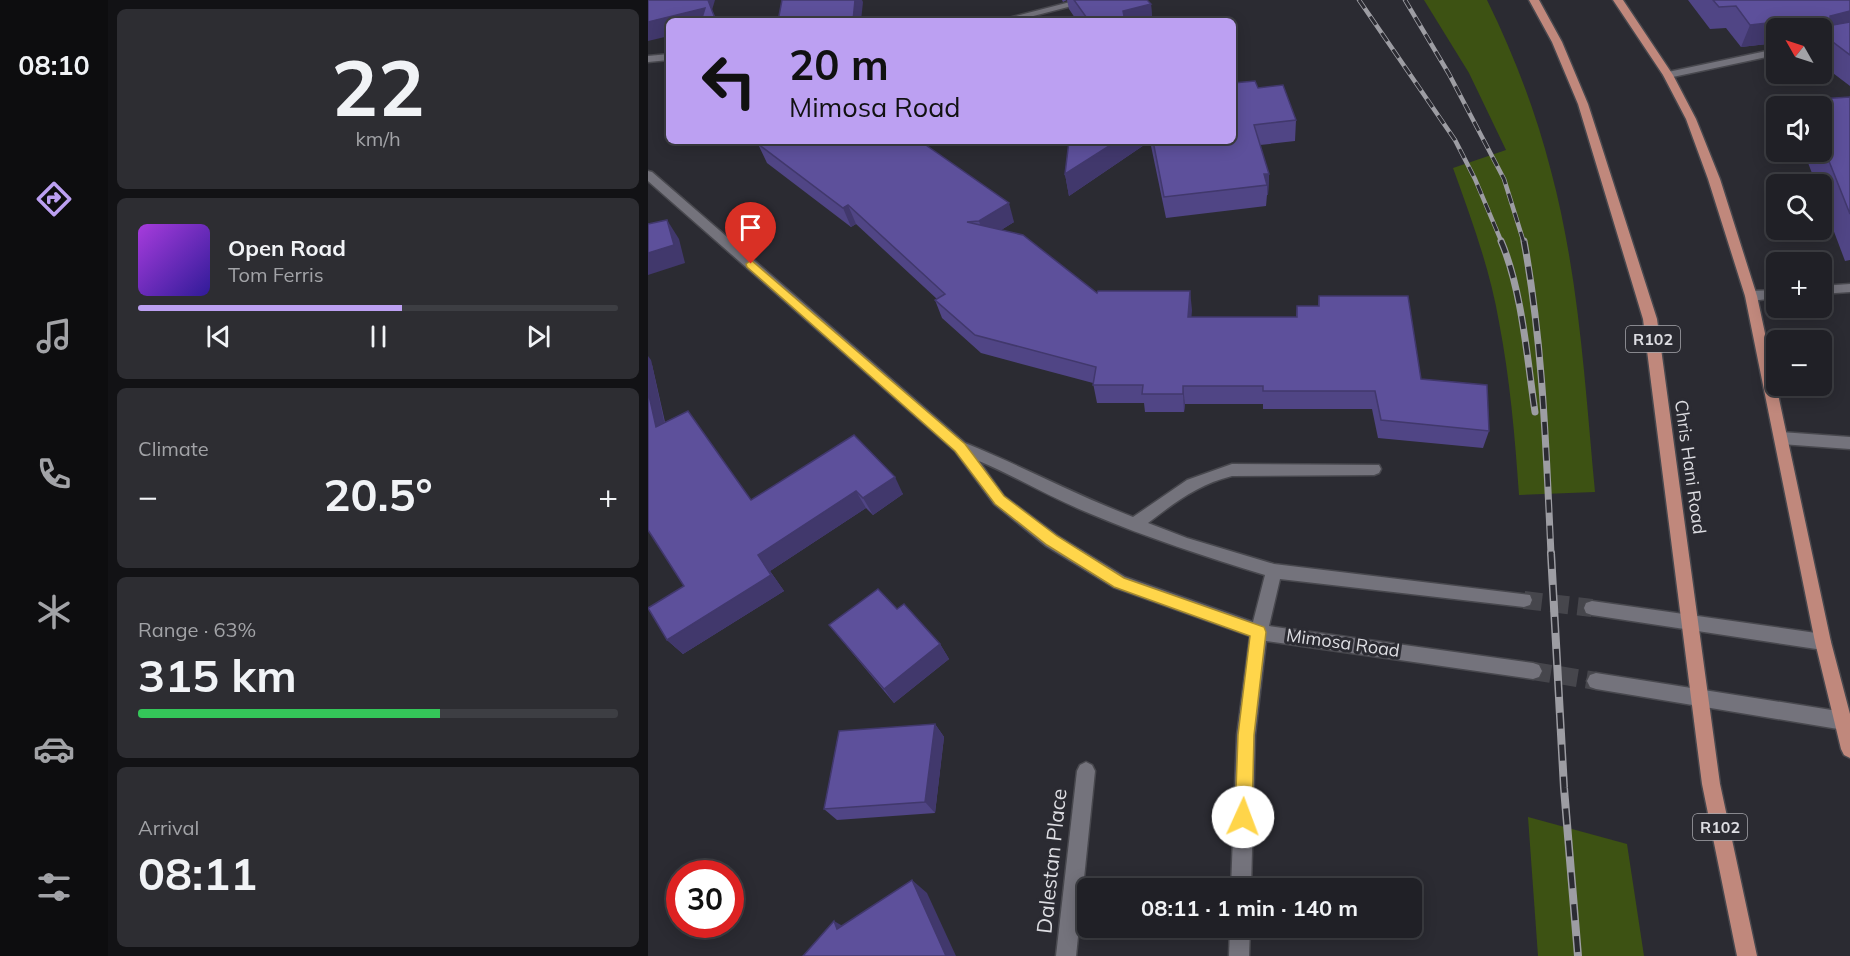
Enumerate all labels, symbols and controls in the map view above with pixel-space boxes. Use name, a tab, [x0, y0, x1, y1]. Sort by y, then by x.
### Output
north arrow	[1766, 18, 1832, 84]
map controls	[1766, 18, 1832, 396]
text: 22	[331, 38, 425, 136]
text: 20 m	[789, 38, 889, 91]
icon: left	[690, 42, 768, 120]
text: 08:10	[18, 48, 90, 82]
text: Mimosa Road	[789, 90, 961, 124]
button: sound	[1766, 96, 1832, 162]
text: km/h	[355, 126, 401, 151]
button: search	[1766, 174, 1832, 240]
icon: directions	[33, 178, 75, 220]
pin	[725, 202, 776, 264]
icon: arrive	[734, 211, 767, 244]
text: Open Road	[228, 234, 346, 262]
button: +	[1766, 252, 1832, 318]
text: Tom Ferris	[228, 262, 324, 287]
icon: music	[33, 315, 75, 357]
icon: previous	[202, 320, 235, 353]
icon: pause	[362, 320, 395, 353]
icon: next	[522, 320, 555, 353]
road number: R102	[1626, 326, 1680, 352]
button: −	[1766, 330, 1832, 396]
street label: Chris Hani Road	[1670, 398, 1711, 536]
text: Climate	[138, 436, 209, 461]
icon: phone	[33, 453, 75, 495]
text: 20.5°	[323, 466, 433, 522]
text: −	[138, 475, 158, 516]
text: +	[598, 475, 618, 516]
icon: climate	[33, 591, 75, 633]
text: Range · 63%	[138, 617, 256, 642]
street label: Mimosa Road	[1285, 623, 1401, 662]
text: 315 km	[138, 647, 297, 703]
icon: car	[33, 728, 75, 770]
position arrow	[1211, 785, 1275, 849]
street label: Dalestan Place	[1030, 787, 1072, 935]
road number: R102	[1693, 814, 1747, 840]
text: Arrival	[138, 815, 199, 840]
text: 08:11	[138, 845, 257, 901]
speed limit sign: 30	[666, 860, 744, 938]
icon: filters	[33, 866, 75, 908]
text: 08:11 · 1 min · 140 m	[1141, 894, 1358, 922]

